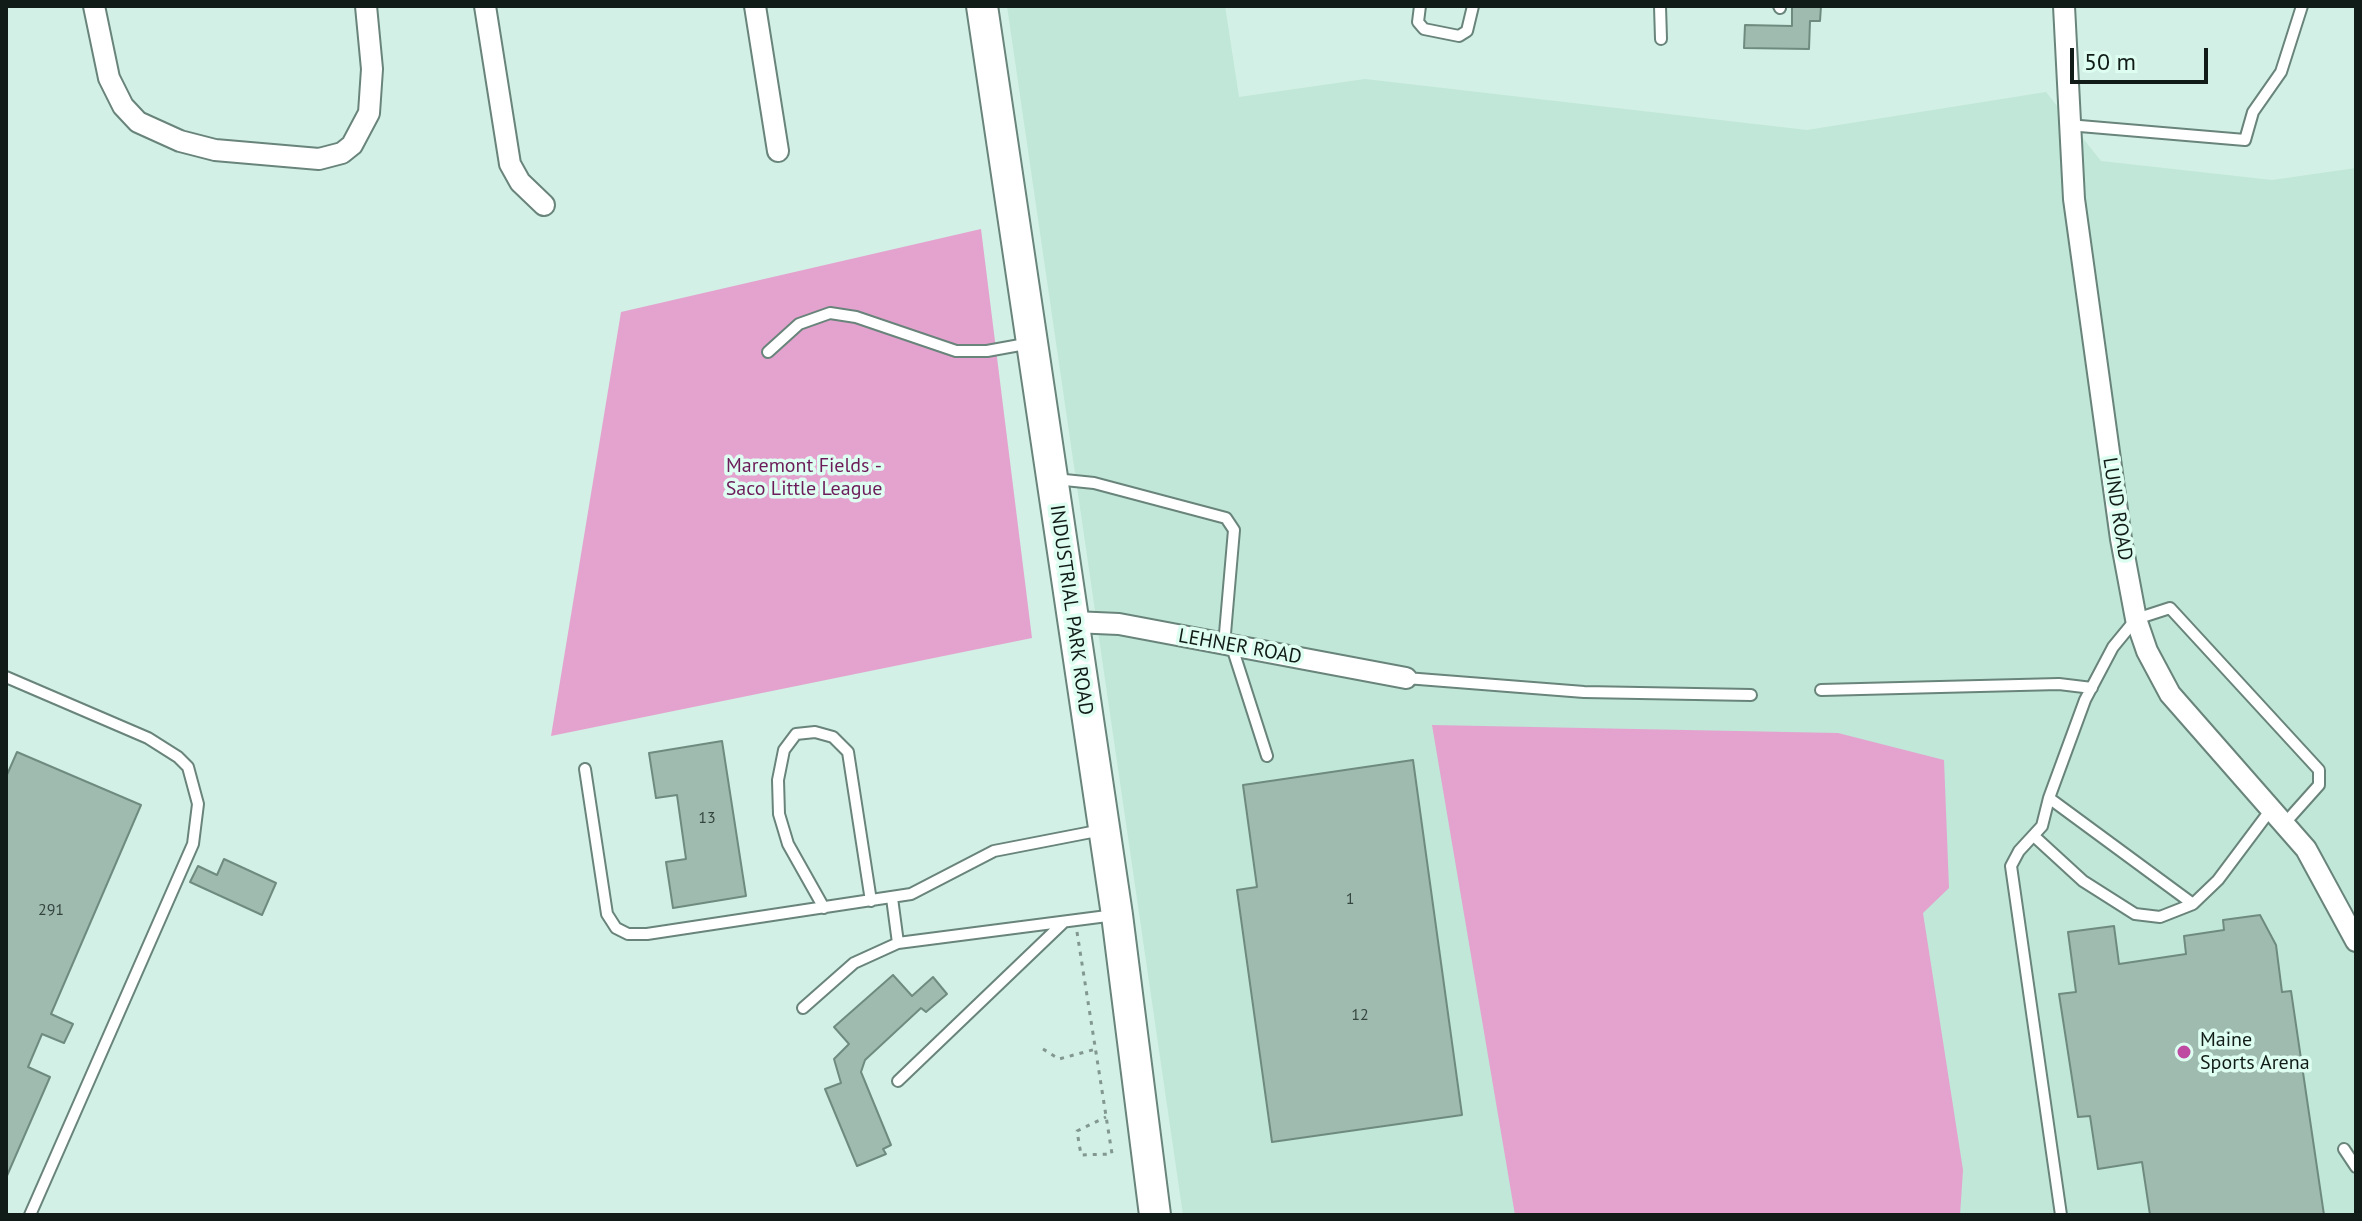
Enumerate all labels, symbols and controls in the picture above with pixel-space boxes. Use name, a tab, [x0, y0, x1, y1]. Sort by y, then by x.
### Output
scale bar	[2074, 32, 2212, 82]
text: 50 m	[2084, 46, 2136, 77]
park label: Maremont Fields - Saco Little League	[726, 454, 882, 501]
street label: LUND ROAD	[2097, 456, 2137, 562]
street label: INDUSTRIAL PARK ROAD	[1044, 503, 1098, 717]
street label: LEHNER ROAD	[1176, 624, 1304, 670]
house number: 13	[698, 808, 716, 828]
house number: 1	[1346, 889, 1354, 909]
house number: 291	[38, 900, 64, 920]
house number: 12	[1351, 1005, 1369, 1025]
place label: Maine Sports Arena	[2200, 1028, 2310, 1075]
marker: Maine Sports Arena	[2175, 1043, 2193, 1061]

